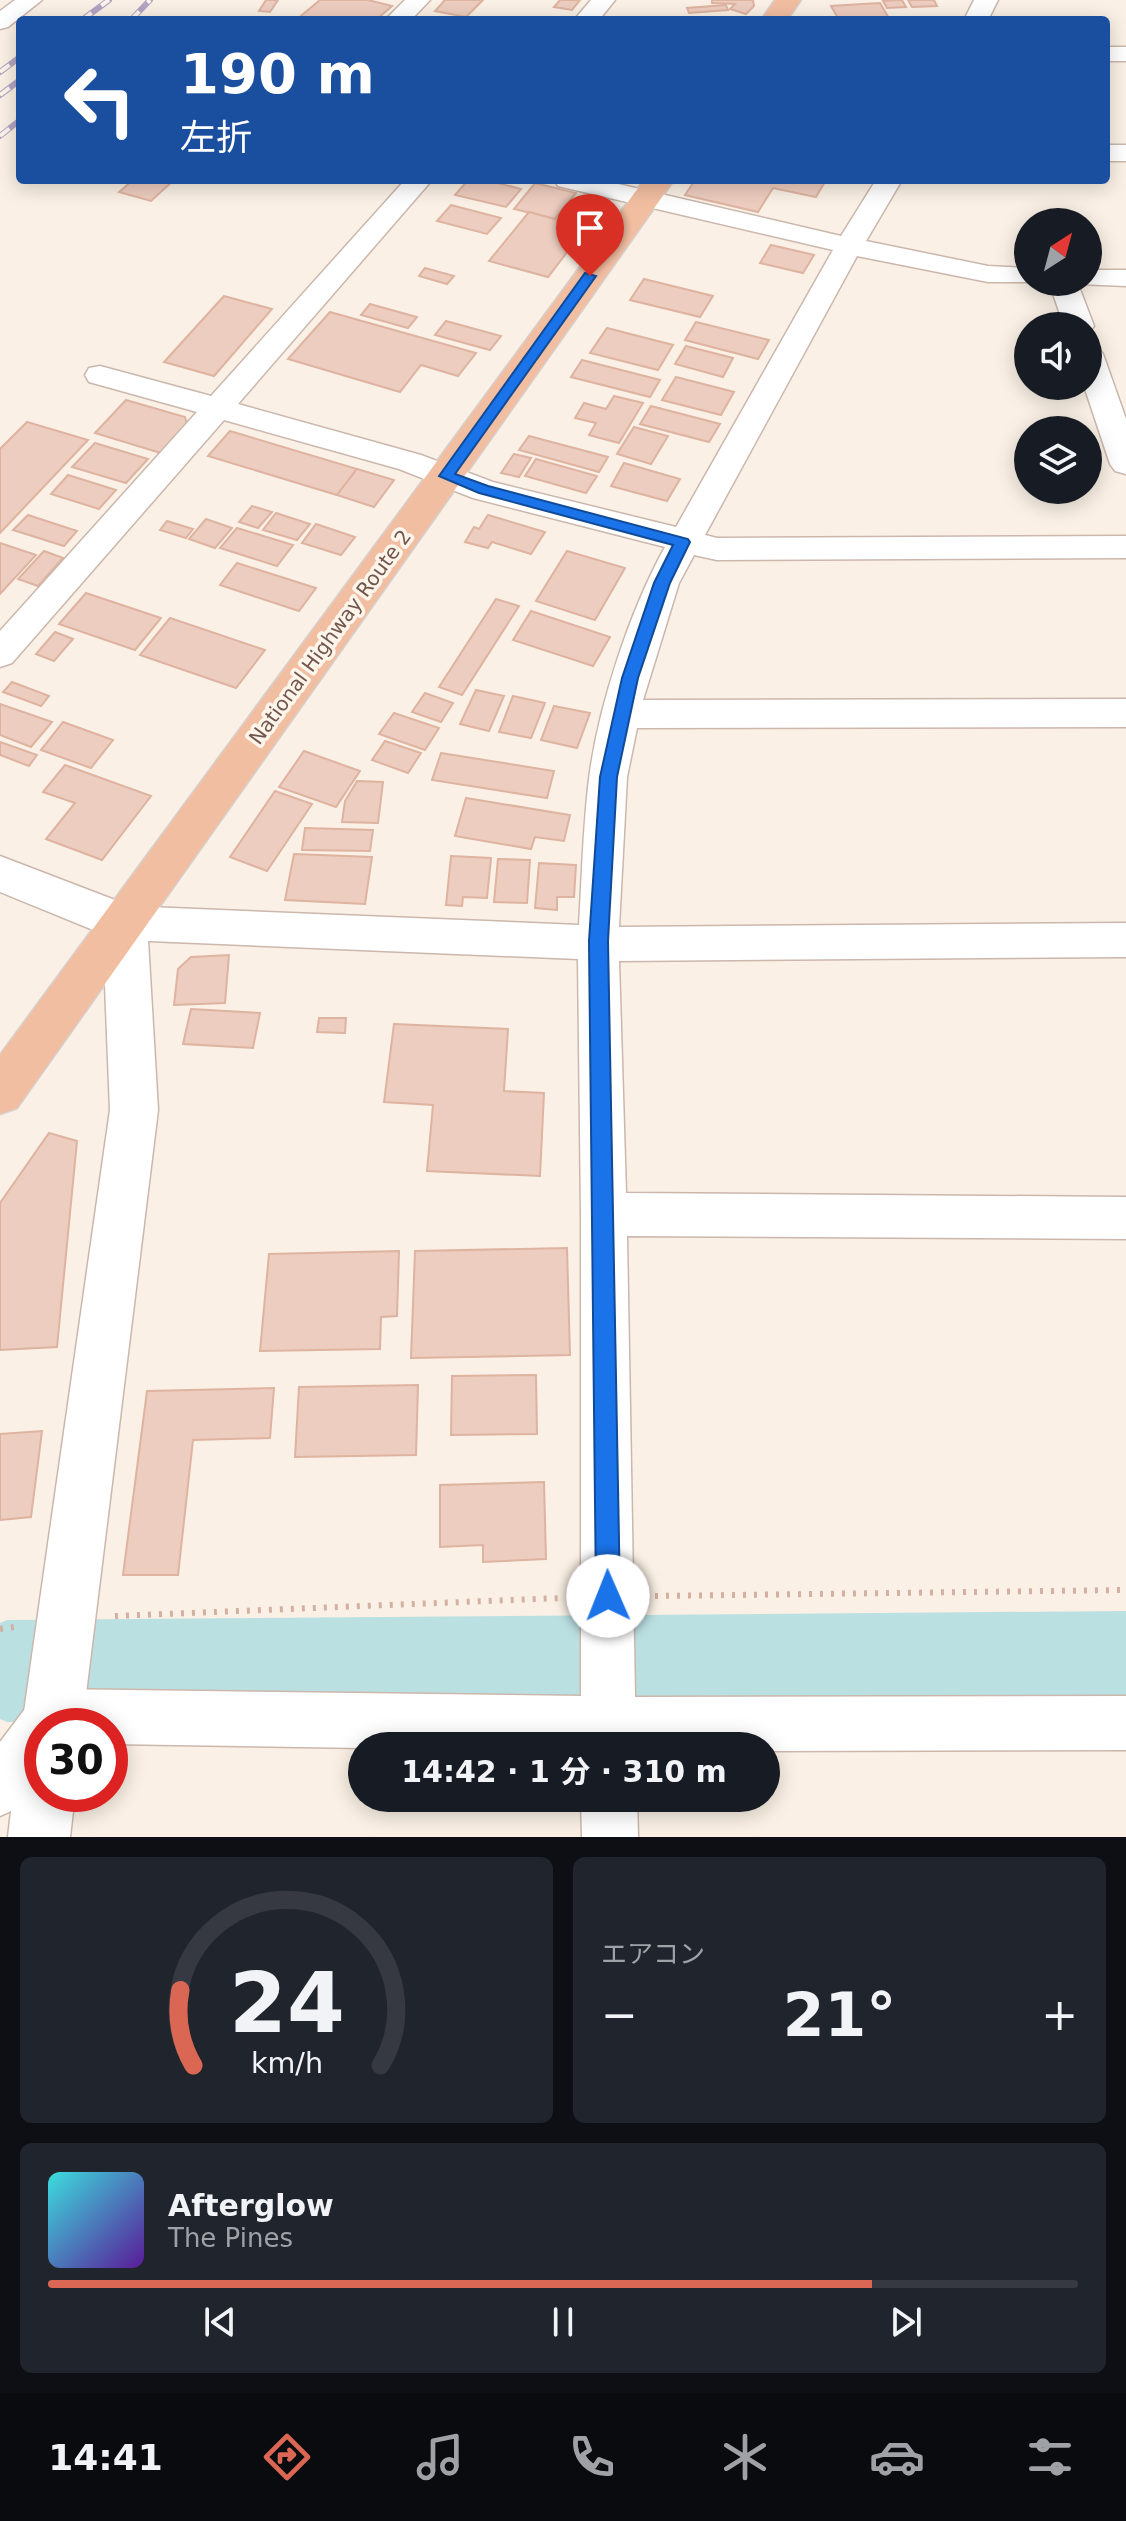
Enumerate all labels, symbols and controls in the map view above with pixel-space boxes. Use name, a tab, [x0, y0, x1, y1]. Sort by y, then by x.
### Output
text: 190 m	[180, 41, 375, 106]
icon: left	[48, 48, 152, 152]
text: 左折	[180, 117, 252, 158]
pin	[556, 194, 624, 276]
icon: arrive	[568, 206, 612, 250]
north arrow	[1014, 208, 1102, 296]
map controls	[1014, 208, 1102, 504]
button: sound	[1014, 312, 1102, 400]
button: layers	[1014, 416, 1102, 504]
street label: National Highway Route 2	[244, 525, 416, 749]
position arrow	[566, 1554, 650, 1638]
speed limit sign: 30	[24, 1708, 128, 1812]
text: 14:42 · 1 分 · 310 m	[401, 1754, 727, 1789]
text: エアコン	[601, 1939, 705, 1969]
text: 24	[229, 1955, 344, 2052]
text: 21°	[783, 1980, 896, 2050]
text: −	[601, 1989, 638, 2040]
text: +	[1041, 1989, 1078, 2040]
text: km/h	[250, 2046, 323, 2080]
text: Afterglow	[168, 2188, 334, 2223]
text: The Pines	[168, 2223, 293, 2253]
icon: previous	[198, 2300, 242, 2344]
icon: pause	[541, 2300, 585, 2344]
icon: next	[884, 2300, 928, 2344]
icon: directions	[259, 2429, 315, 2485]
icon: music	[412, 2429, 468, 2485]
icon: phone	[564, 2429, 620, 2485]
icon: climate	[717, 2429, 773, 2485]
icon: car	[869, 2429, 925, 2485]
icon: filters	[1022, 2429, 1078, 2485]
text: 14:41	[48, 2437, 163, 2478]

